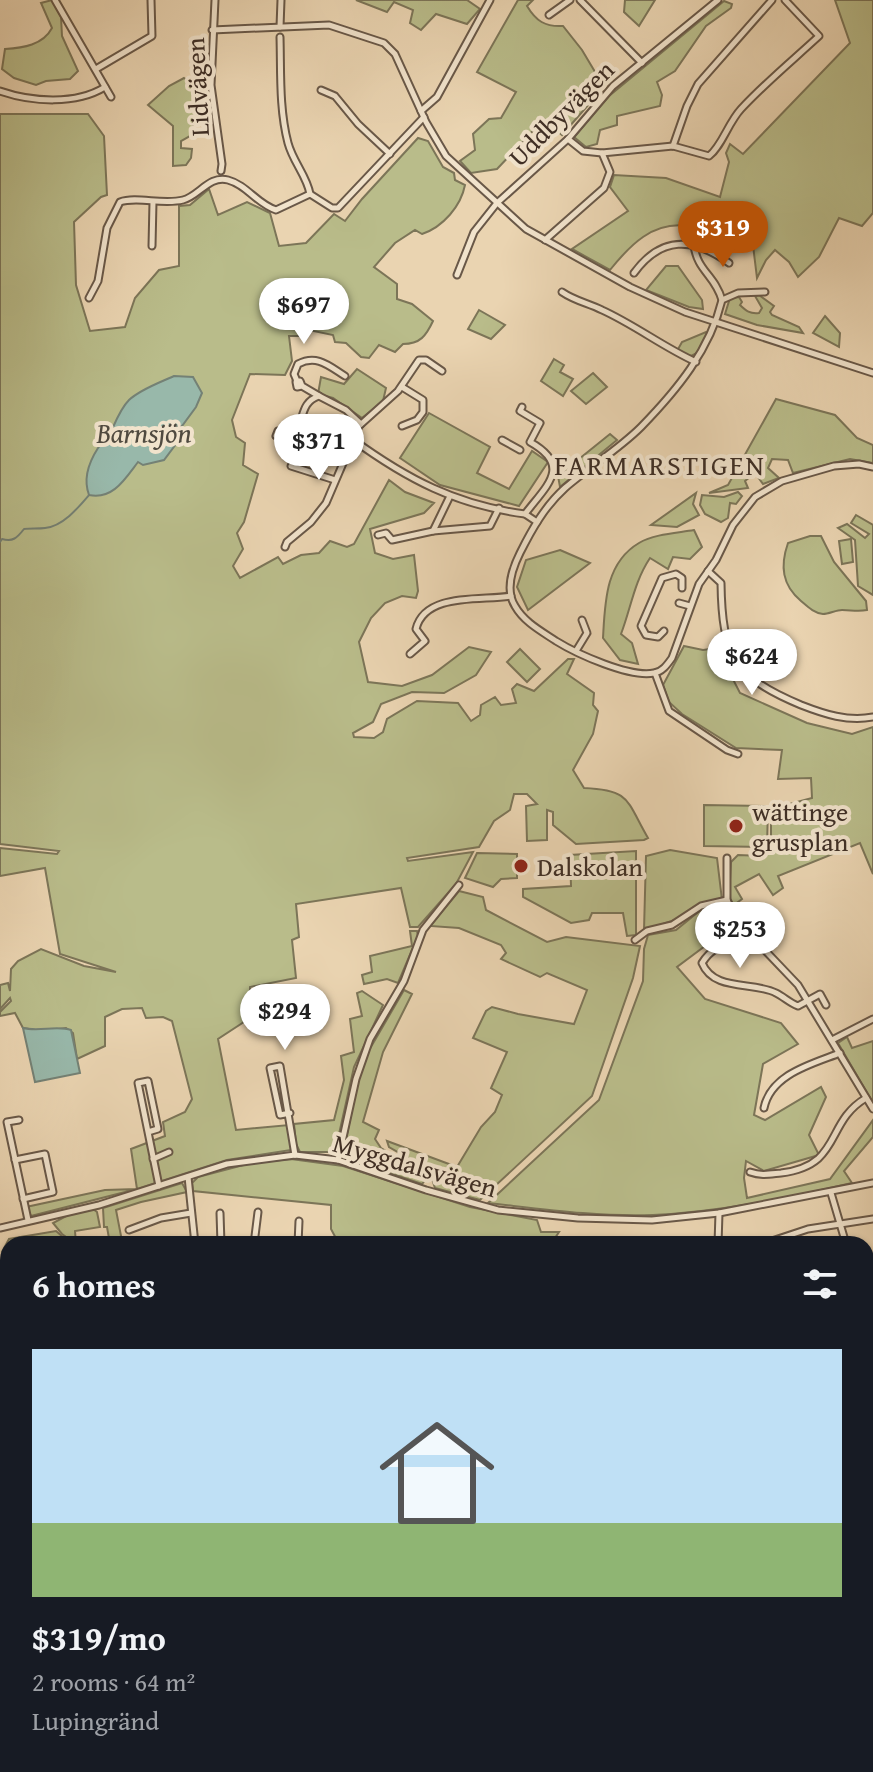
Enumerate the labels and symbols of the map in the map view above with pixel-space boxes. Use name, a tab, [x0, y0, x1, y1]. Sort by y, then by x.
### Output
street label: Lidvägen	[175, 36, 219, 137]
street label: Uddbyvägen	[499, 51, 623, 175]
pin: $319	[676, 201, 770, 269]
pin: $697	[257, 278, 351, 346]
water label: Barnsjön	[95, 412, 192, 453]
pin: $371	[272, 414, 366, 482]
district label: FARMARSTIGEN	[554, 444, 766, 485]
pin: $624	[705, 629, 799, 697]
place label: wättinge grusplan	[752, 792, 849, 861]
marker: wättinge grusplan	[727, 817, 745, 835]
place label: Dalskolan	[537, 847, 643, 886]
marker: Dalskolan	[512, 857, 530, 875]
pin: $253	[693, 902, 787, 970]
pin: $294	[238, 984, 332, 1052]
street label: Myggdalsvägen	[328, 1123, 502, 1207]

